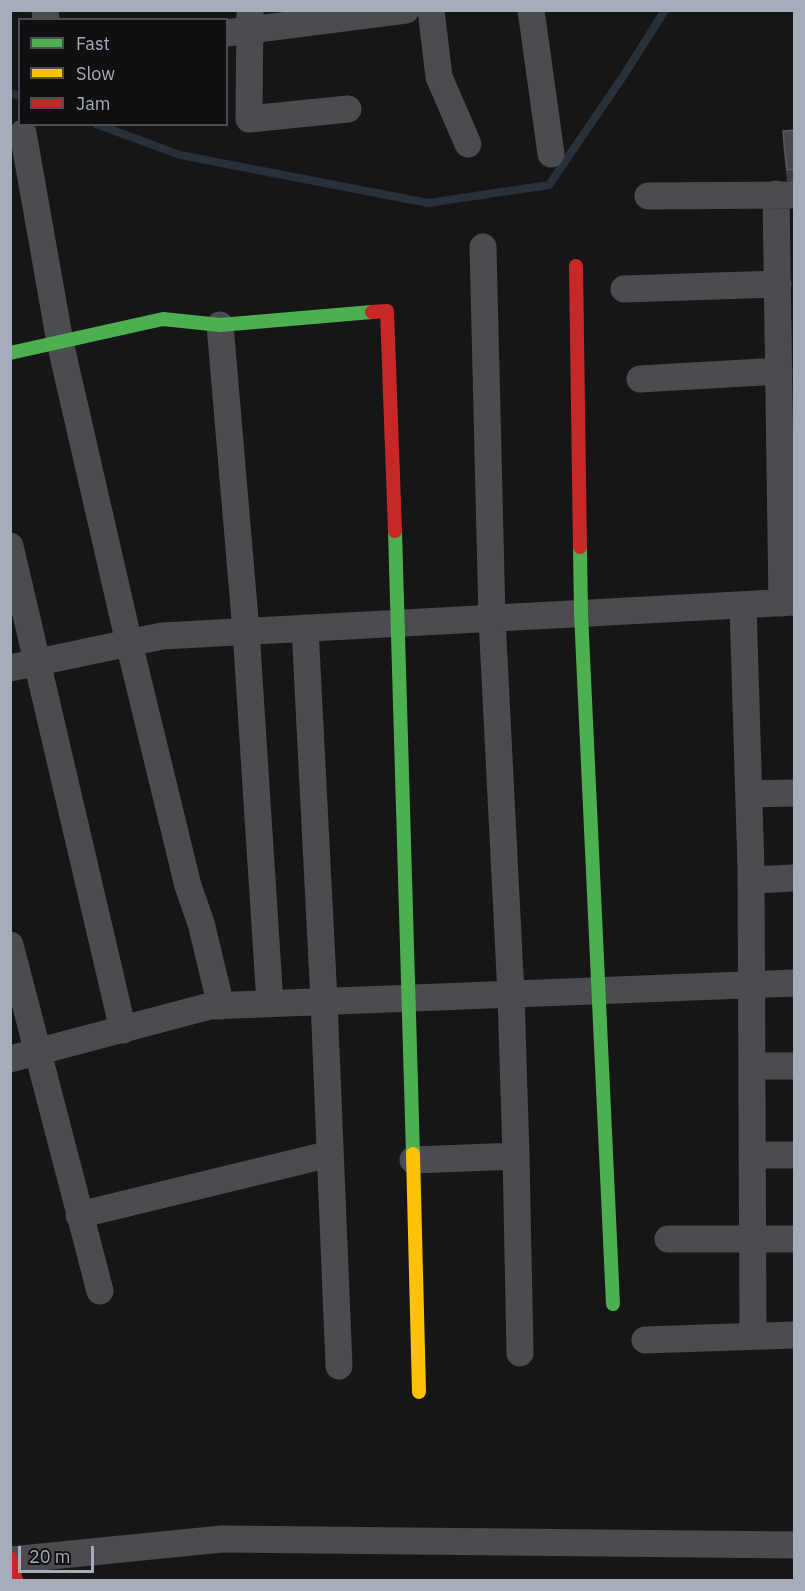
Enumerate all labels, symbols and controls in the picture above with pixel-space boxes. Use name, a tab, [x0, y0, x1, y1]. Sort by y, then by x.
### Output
legend	[18, 18, 228, 126]
text: Fast	[76, 32, 110, 55]
text: Slow	[76, 62, 115, 85]
text: Jam	[76, 92, 111, 115]
scale bar	[21, 1534, 98, 1572]
text: 20 m	[29, 1545, 71, 1568]

